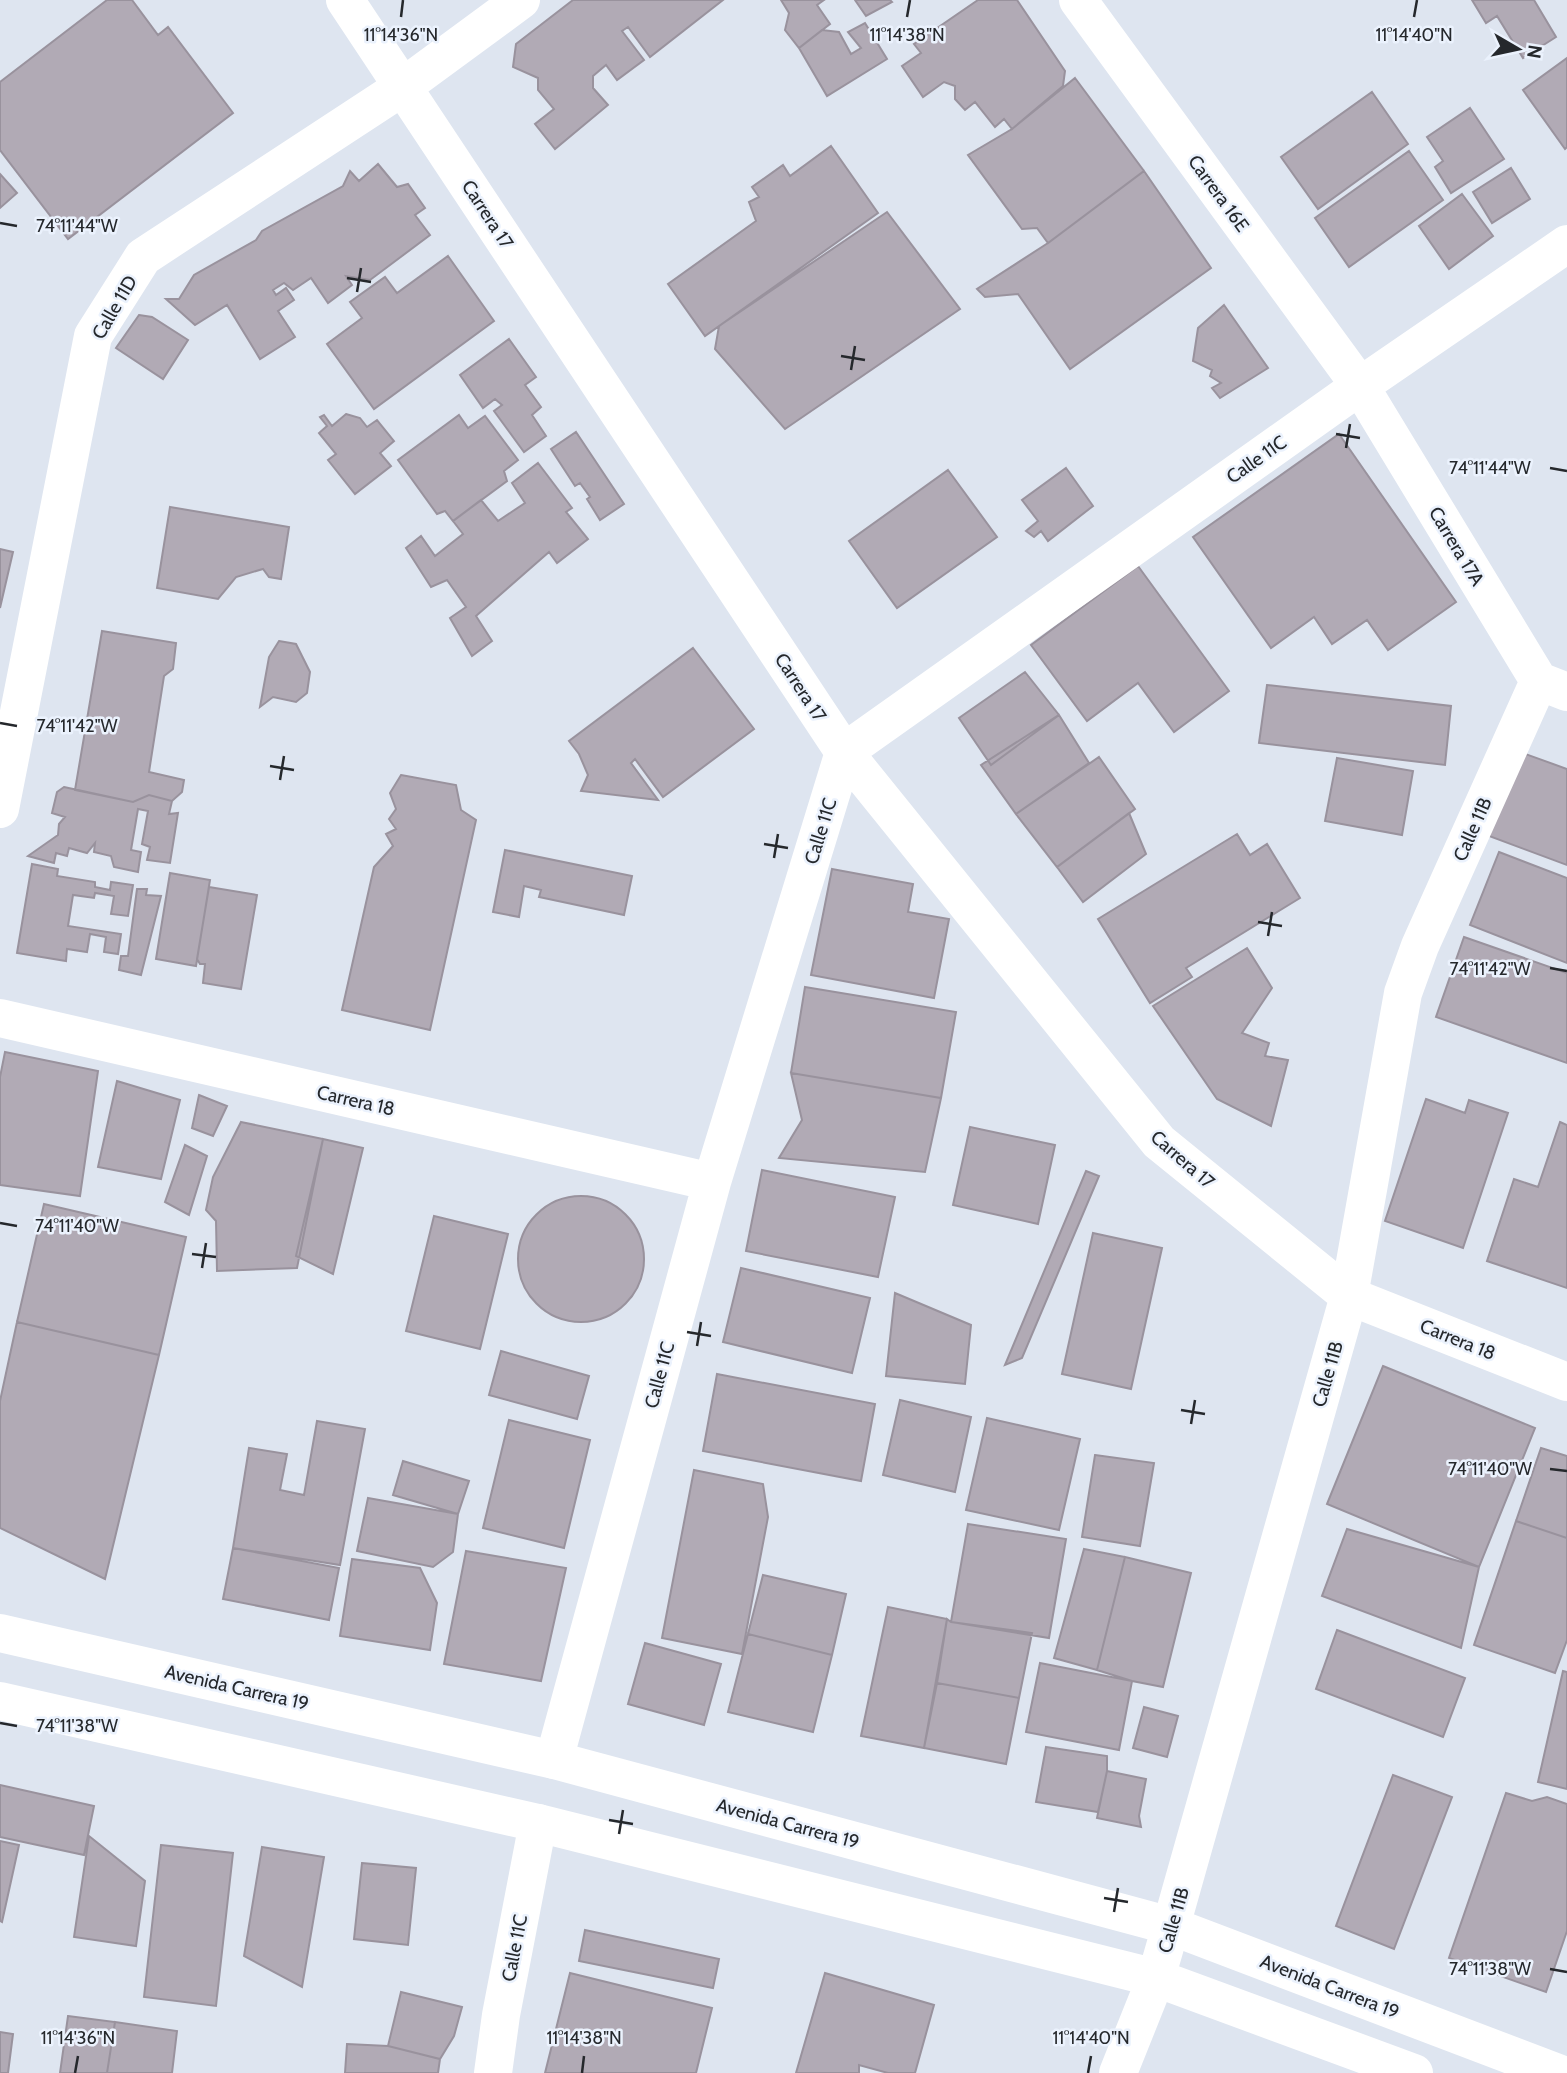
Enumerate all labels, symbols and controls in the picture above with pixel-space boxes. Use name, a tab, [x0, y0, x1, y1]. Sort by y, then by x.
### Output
north arrow	[1483, 14, 1553, 84]
text: 11°14'36"N	[364, 24, 438, 46]
text: 11°14'38"N	[869, 24, 945, 46]
text: 11°14'40"N	[1375, 24, 1453, 46]
text: N	[1522, 43, 1547, 60]
street label: Carrera 16E	[1183, 150, 1254, 236]
street label: Carrera 17	[457, 176, 519, 253]
text: 74°11'44"W	[36, 215, 118, 237]
street label: Calle 11D	[87, 271, 142, 343]
street label: Calle 11C	[1222, 430, 1291, 488]
text: 74°11'44"W	[1449, 457, 1531, 479]
street label: Carrera 17A	[1424, 503, 1489, 590]
street label: Carrera 17	[770, 649, 832, 726]
text: 74°11'42"W	[36, 715, 118, 737]
street label: Calle 11B	[1448, 794, 1497, 865]
street label: Calle 11C	[800, 795, 841, 867]
text: 74°11'42"W	[1449, 958, 1531, 980]
street label: Carrera 18	[315, 1080, 397, 1121]
street label: Carrera 17	[1146, 1125, 1220, 1194]
text: 74°11'40"W	[35, 1215, 119, 1237]
street label: Carrera 18	[1417, 1314, 1499, 1365]
street label: Calle 11C	[640, 1339, 679, 1411]
street label: Calle 11B	[1307, 1339, 1348, 1410]
text: 74°11'40"W	[1448, 1458, 1532, 1480]
street label: Avenida Carrera 19	[163, 1660, 311, 1715]
text: 74°11'38"W	[36, 1715, 118, 1737]
street label: Avenida Carrera 19	[714, 1793, 862, 1854]
street label: Calle 11B	[1153, 1885, 1194, 1956]
street label: Calle 11C	[497, 1912, 532, 1984]
street label: Avenida Carrera 19	[1257, 1949, 1403, 2024]
text: 74°11'38"W	[1449, 1958, 1531, 1980]
text: 11°14'36"N	[41, 2027, 115, 2049]
text: 11°14'38"N	[546, 2027, 622, 2049]
text: 11°14'40"N	[1052, 2027, 1130, 2049]

